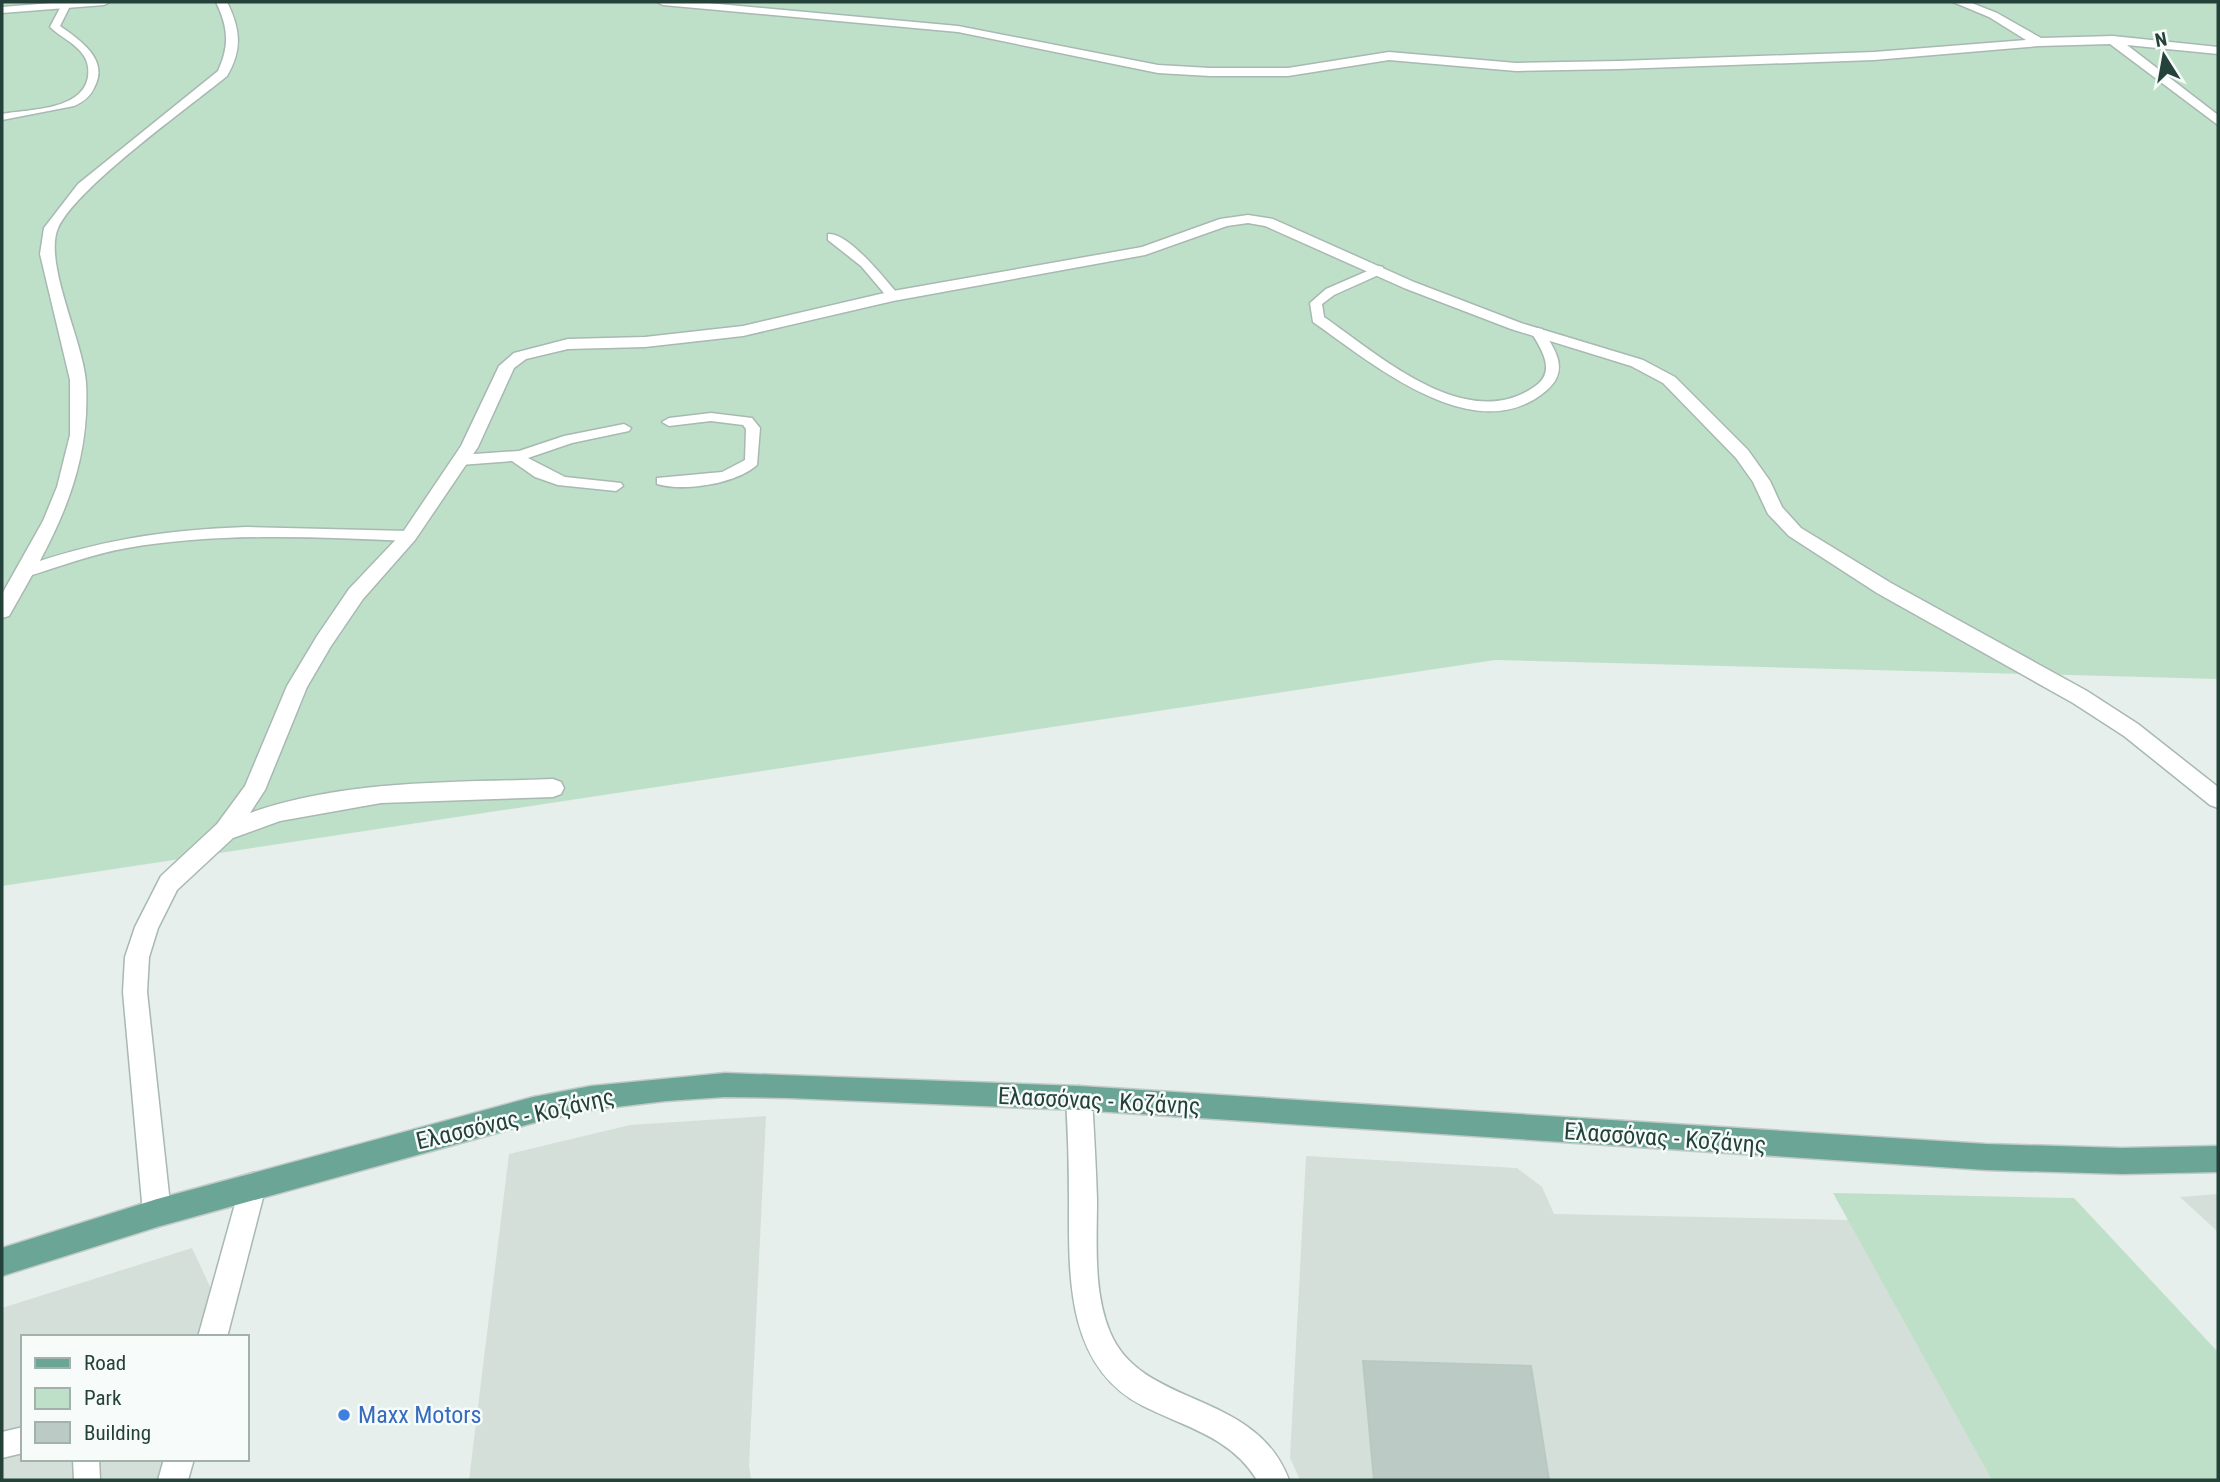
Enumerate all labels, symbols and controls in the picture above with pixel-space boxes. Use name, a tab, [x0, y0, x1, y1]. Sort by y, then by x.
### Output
north arrow	[2129, 21, 2199, 91]
text: N	[2153, 27, 2169, 52]
street label: Ελασσόνας - Κοζάνης	[997, 1082, 1201, 1120]
street label: Ελασσόνας - Κοζάνης	[413, 1083, 617, 1155]
street label: Ελασσόνας - Κοζάνης	[1563, 1117, 1767, 1159]
legend	[21, 1335, 248, 1461]
text: Road	[84, 1351, 126, 1375]
text: Park	[84, 1386, 122, 1410]
place label: Maxx Motors	[358, 1401, 482, 1429]
marker: Maxx Motors	[336, 1407, 352, 1423]
text: Building	[84, 1421, 151, 1445]

